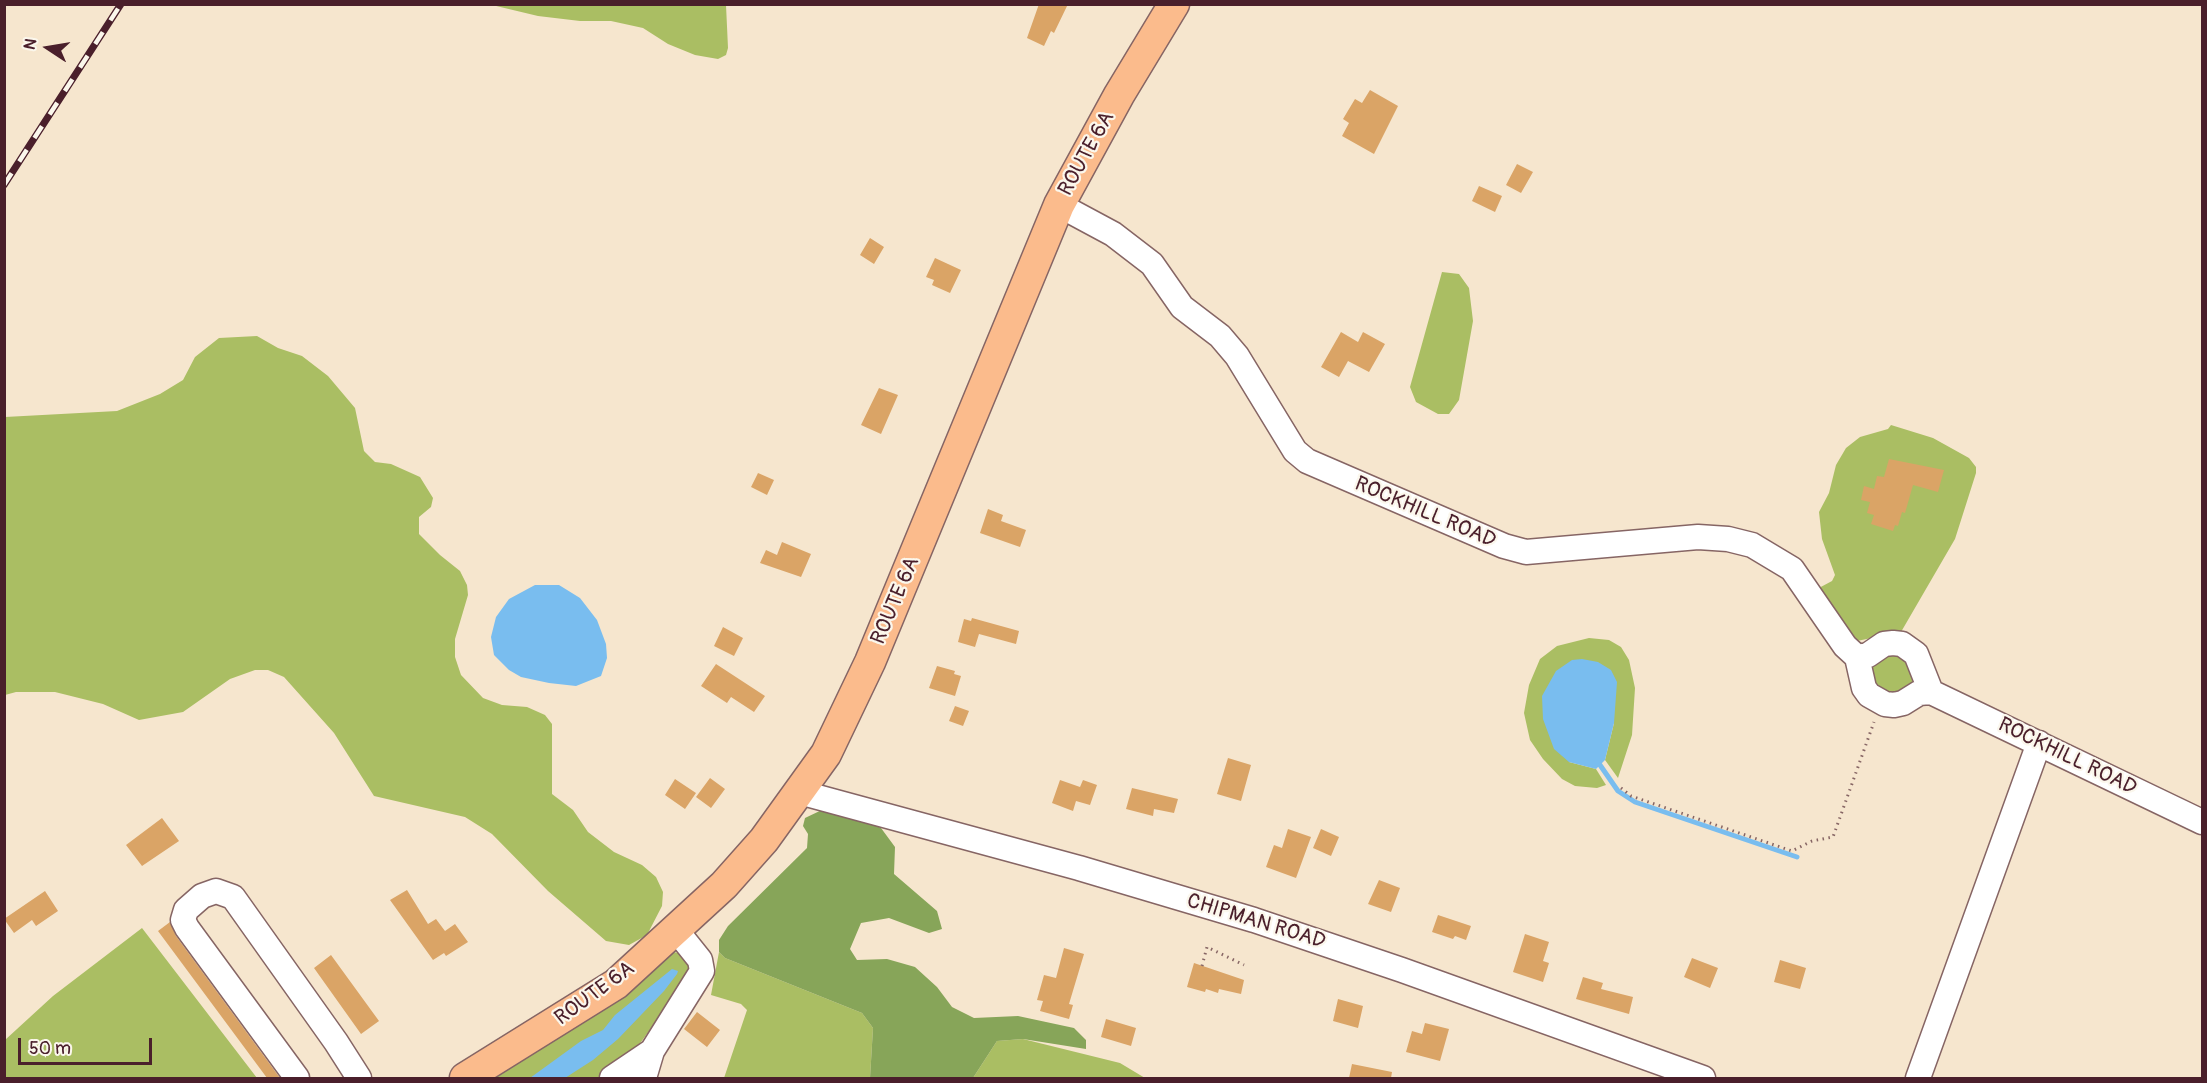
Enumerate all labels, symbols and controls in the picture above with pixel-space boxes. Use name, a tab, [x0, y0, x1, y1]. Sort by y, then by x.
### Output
north arrow	[18, 18, 78, 78]
text: N	[19, 37, 41, 52]
street label: ROUTE 6A	[1054, 107, 1120, 201]
street label: ROCKHILL ROAD	[1351, 472, 1499, 554]
street label: ROUTE 6A	[866, 554, 926, 648]
street label: ROCKHILL ROAD	[1994, 713, 2140, 801]
street label: CHIPMAN ROAD	[1184, 889, 1328, 955]
street label: ROUTE 6A	[550, 957, 640, 1031]
scale bar	[21, 1026, 154, 1064]
text: 50 m	[29, 1037, 71, 1060]

